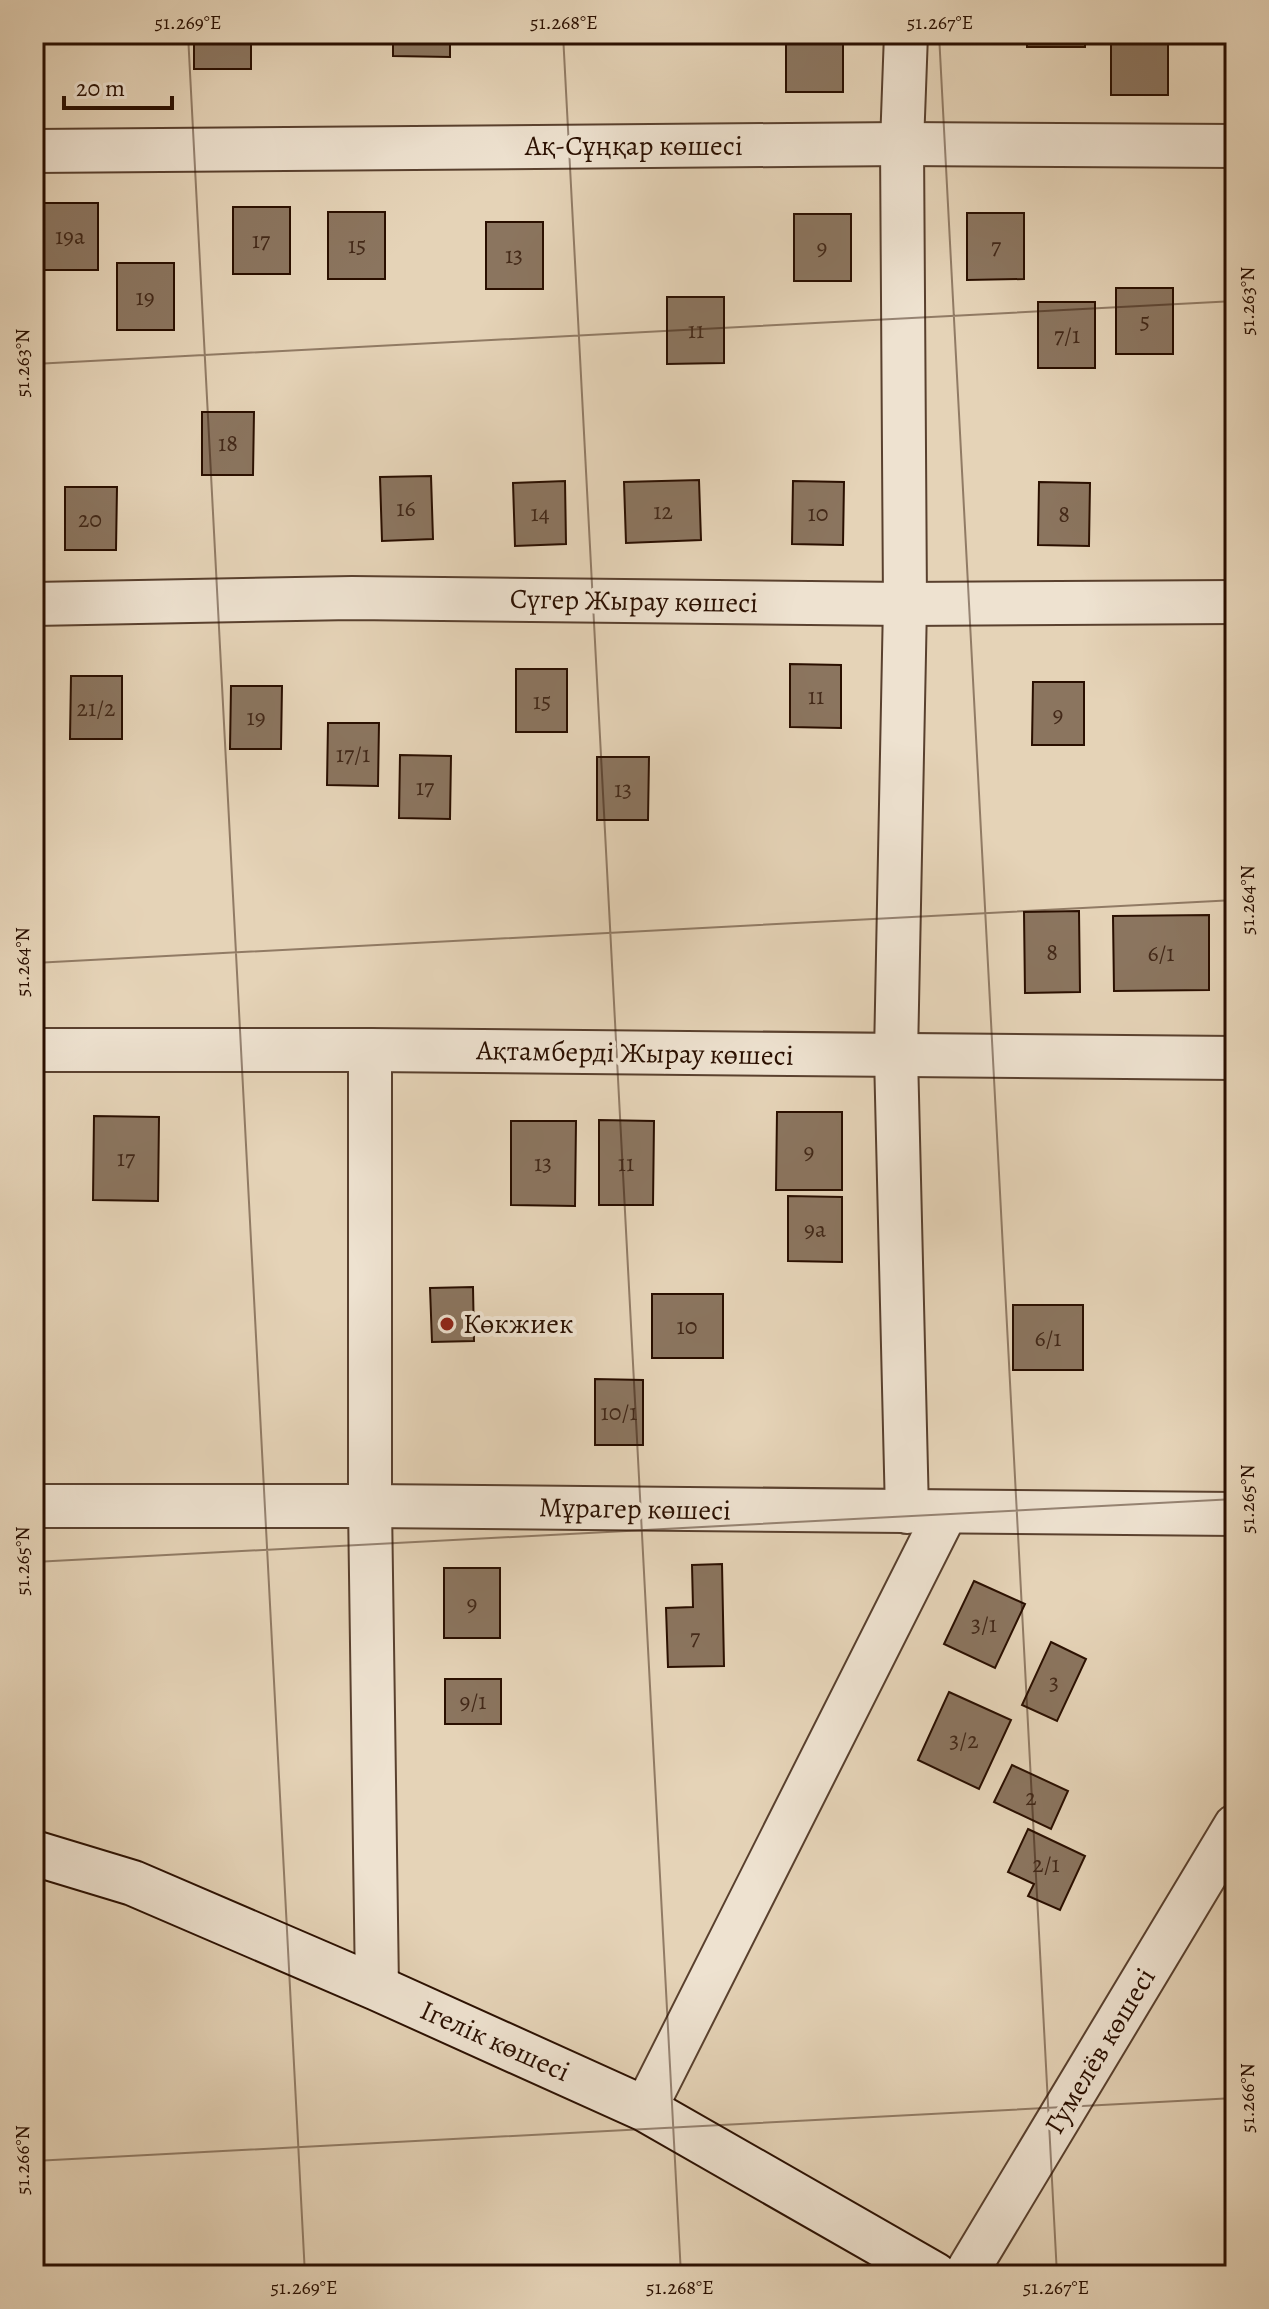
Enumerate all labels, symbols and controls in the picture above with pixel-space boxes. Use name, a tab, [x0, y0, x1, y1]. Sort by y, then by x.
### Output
text: 51.269°E	[154, 9, 222, 36]
text: 51.268°E	[530, 9, 598, 36]
text: 51.267°E	[907, 9, 973, 36]
scale bar	[64, 60, 172, 110]
text: 20 m	[76, 72, 125, 104]
street label: Ақ-Сұңқар көшесі	[524, 127, 743, 165]
house number: 19а	[55, 220, 85, 252]
house number: 17	[252, 224, 271, 256]
house number: 15	[348, 229, 366, 261]
house number: 7	[991, 230, 1002, 262]
house number: 9	[817, 231, 827, 263]
house number: 13	[505, 239, 523, 271]
text: 51.263°N	[1234, 266, 1261, 336]
house number: 19	[135, 281, 155, 313]
house number: 5	[1140, 305, 1150, 337]
house number: 11	[688, 314, 704, 346]
house number: 7/1	[1054, 319, 1080, 351]
text: 51.263°N	[9, 328, 36, 398]
house number: 18	[218, 427, 238, 459]
house number: 16	[396, 492, 416, 524]
house number: 12	[653, 495, 673, 527]
house number: 14	[530, 497, 550, 529]
house number: 10	[808, 497, 829, 529]
house number: 8	[1058, 498, 1070, 530]
house number: 20	[78, 503, 102, 535]
street label: Сүгер Жырау көшесі	[510, 580, 758, 622]
house number: 11	[808, 680, 824, 712]
house number: 15	[533, 685, 551, 717]
house number: 21/2	[77, 692, 115, 724]
house number: 9	[1053, 698, 1063, 730]
house number: 19	[246, 701, 266, 733]
house number: 17/1	[336, 738, 370, 770]
house number: 17	[416, 771, 435, 803]
house number: 13	[614, 773, 632, 805]
text: 51.264°N	[1234, 865, 1261, 935]
text: 51.264°N	[9, 927, 36, 997]
house number: 8	[1046, 936, 1058, 968]
house number: 6/1	[1147, 937, 1175, 969]
street label: Ақтамберді Жырау көшесі	[475, 1031, 794, 1075]
house number: 9	[804, 1135, 814, 1167]
house number: 17	[117, 1142, 136, 1174]
house number: 13	[534, 1147, 552, 1179]
house number: 11	[618, 1147, 634, 1179]
house number: 9а	[804, 1213, 826, 1245]
place label: Көкжиек	[463, 1305, 574, 1343]
house number: 10	[677, 1310, 698, 1342]
marker: Көкжиек	[438, 1315, 456, 1333]
house number: 6/1	[1034, 1322, 1062, 1354]
house number: 10/1	[600, 1396, 638, 1428]
text: 51.265°N	[1234, 1464, 1261, 1534]
street label: Мұрагер көшесі	[539, 1488, 731, 1530]
text: 51.265°N	[9, 1526, 36, 1596]
house number: 9	[467, 1587, 477, 1619]
house number: 3/1	[971, 1608, 997, 1640]
house number: 7	[690, 1621, 701, 1653]
house number: 3	[1049, 1666, 1059, 1698]
house number: 9/1	[459, 1685, 487, 1717]
house number: 3/2	[949, 1724, 979, 1756]
house number: 2	[1025, 1781, 1037, 1813]
house number: 2/1	[1032, 1848, 1060, 1880]
street label: Гумелёв көшесі	[1035, 1961, 1165, 2141]
street label: Ігелік көшесі	[414, 1991, 576, 2091]
text: 51.266°N	[1234, 2063, 1261, 2133]
text: 51.266°N	[9, 2125, 36, 2195]
text: 51.269°E	[270, 2274, 338, 2301]
text: 51.268°E	[646, 2274, 714, 2301]
text: 51.267°E	[1023, 2274, 1089, 2301]

